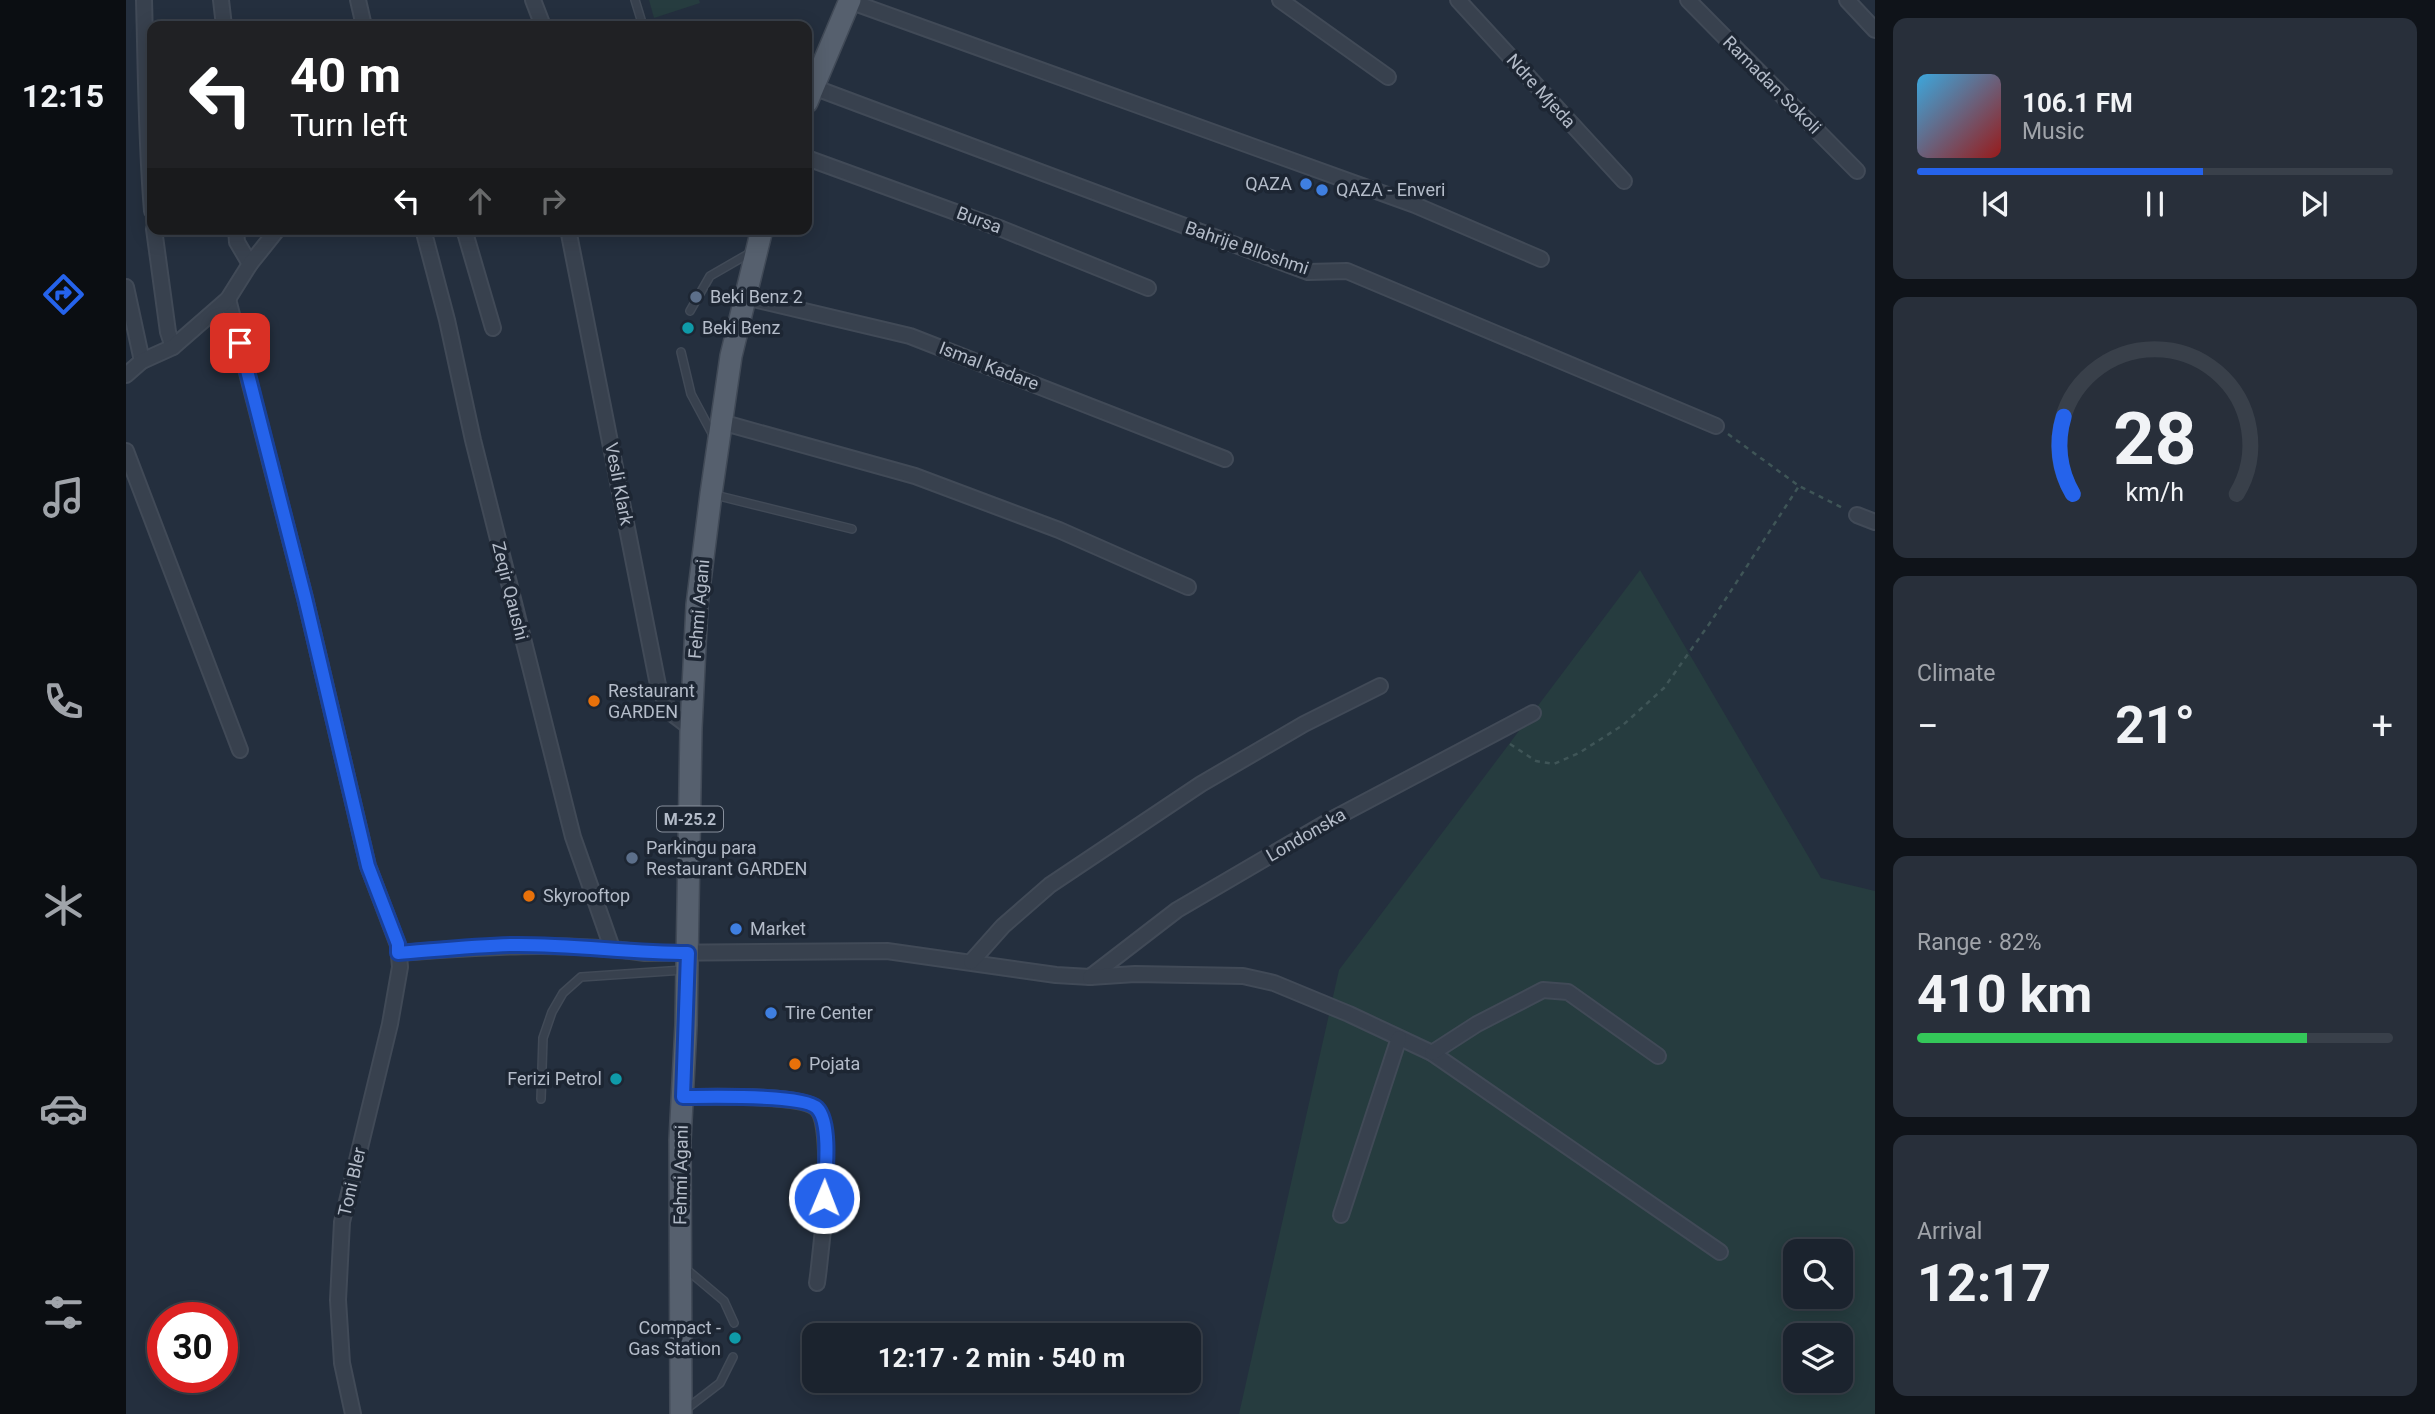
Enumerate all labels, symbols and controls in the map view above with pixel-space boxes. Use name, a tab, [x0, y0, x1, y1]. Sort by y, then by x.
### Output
street label: Ramadan Sokoli	[1719, 31, 1826, 138]
text: 40 m	[290, 47, 401, 104]
icon: left	[175, 49, 266, 140]
street label: Ndre Mjeda	[1503, 49, 1580, 132]
text: 12:15	[22, 77, 104, 115]
text: 106.1 FM	[2022, 88, 2133, 118]
text: Turn left	[290, 106, 408, 144]
text: Music	[2022, 118, 2084, 145]
place label: QAZA	[1245, 173, 1292, 194]
marker: QAZA	[1298, 176, 1314, 192]
place label: QAZA - Enveri	[1336, 179, 1445, 200]
icon: left	[388, 182, 426, 220]
icon: ahead	[461, 182, 499, 220]
icon: right	[534, 182, 572, 220]
marker: QAZA - Enveri	[1314, 182, 1330, 198]
icon: previous	[1977, 185, 2015, 223]
icon: pause	[2136, 185, 2174, 223]
icon: next	[2295, 185, 2333, 223]
street label: Bursa	[954, 202, 1005, 237]
street label: Bahrije Blloshmi	[1183, 217, 1312, 279]
icon: directions	[39, 270, 88, 319]
place label: Beki Benz 2	[710, 286, 803, 307]
marker: Beki Benz 2	[688, 289, 704, 305]
pin	[210, 313, 270, 373]
place label: Beki Benz	[702, 317, 780, 338]
marker: Beki Benz	[680, 320, 696, 336]
icon: arrive	[221, 324, 259, 362]
street label: Ismal Kadare	[936, 337, 1042, 394]
text: 28	[2113, 396, 2197, 482]
street label: Vesli Klark	[601, 441, 638, 528]
icon: music	[39, 473, 88, 522]
text: km/h	[2126, 478, 2184, 507]
street label: Zeqir Qaushi	[488, 539, 533, 642]
street label: Fehmi Agani	[684, 558, 713, 660]
text: Climate	[1917, 660, 1996, 687]
icon: phone	[39, 677, 88, 726]
place label: Restaurant GARDEN	[608, 680, 695, 722]
marker: Restaurant GARDEN	[586, 693, 602, 709]
text: 21°	[2115, 695, 2195, 756]
text: −	[1917, 704, 1939, 748]
text: +	[2371, 704, 2393, 748]
street label: Londonska	[1262, 803, 1349, 866]
road number: M-25.2	[657, 806, 723, 832]
place label: Parkingu para Restaurant GARDEN	[646, 837, 807, 879]
marker: Parkingu para Restaurant GARDEN	[624, 850, 640, 866]
icon: climate	[39, 881, 88, 930]
place label: Skyrooftop	[543, 885, 630, 906]
marker: Skyrooftop	[521, 888, 537, 904]
place label: Market	[750, 918, 806, 939]
marker: Market	[728, 921, 744, 937]
text: Range · 82%	[1917, 929, 2042, 956]
text: 410 km	[1917, 964, 2092, 1025]
place label: Tire Center	[785, 1002, 873, 1023]
marker: Tire Center	[763, 1005, 779, 1021]
place label: Pojata	[809, 1053, 860, 1074]
marker: Pojata	[787, 1056, 803, 1072]
place label: Ferizi Petrol	[507, 1068, 602, 1089]
marker: Ferizi Petrol	[608, 1071, 624, 1087]
icon: car	[39, 1084, 88, 1133]
street label: Fehmi Agani	[669, 1125, 692, 1225]
street label: Toni Bler	[333, 1145, 370, 1218]
position arrow	[787, 1161, 861, 1235]
text: Arrival	[1917, 1218, 1982, 1245]
map controls	[1783, 1239, 1853, 1393]
button: search	[1783, 1239, 1853, 1309]
text: 12:17	[1917, 1253, 2051, 1314]
icon: filters	[39, 1288, 88, 1337]
speed limit sign: 30	[147, 1302, 238, 1393]
place label: Compact - Gas Station	[628, 1317, 721, 1359]
button: layers	[1783, 1323, 1853, 1393]
marker: Compact - Gas Station	[727, 1330, 743, 1346]
text: 12:17 · 2 min · 540 m	[878, 1343, 1125, 1373]

